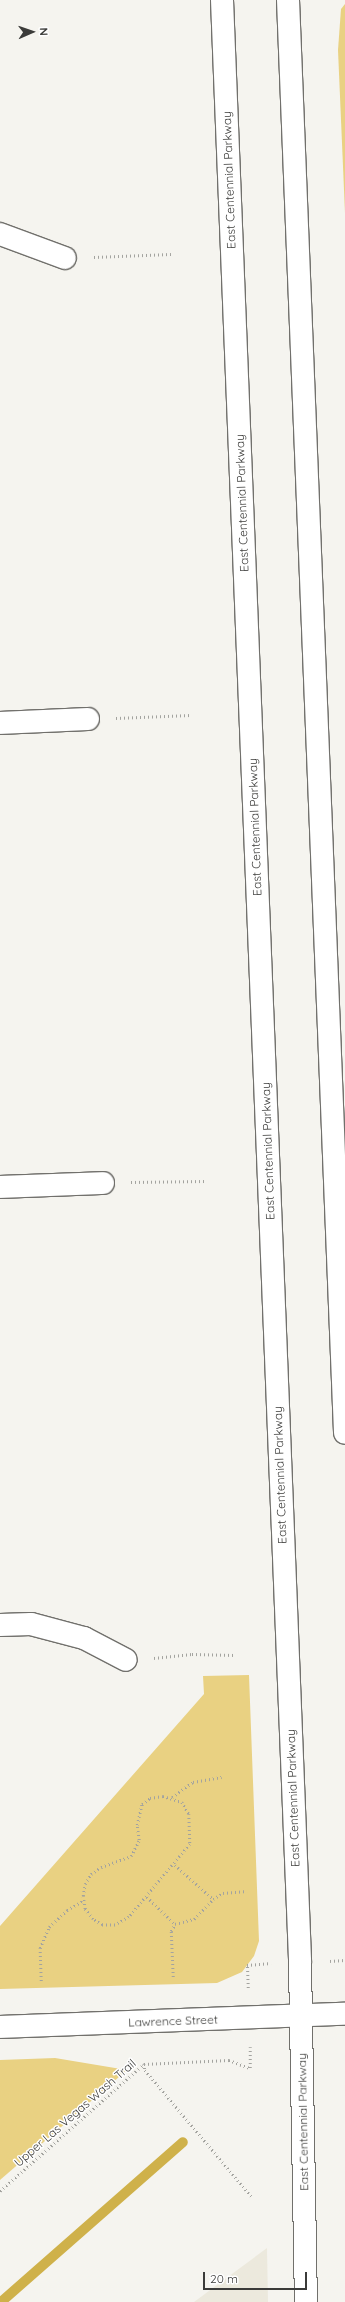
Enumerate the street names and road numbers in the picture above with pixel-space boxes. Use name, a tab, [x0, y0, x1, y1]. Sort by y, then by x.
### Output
street label: East Centennial Parkway	[219, 111, 239, 249]
street label: East Centennial Parkway	[232, 434, 252, 572]
street label: East Centennial Parkway	[245, 758, 265, 896]
street label: East Centennial Parkway	[258, 1082, 278, 1220]
street label: East Centennial Parkway	[270, 1406, 290, 1544]
street label: East Centennial Parkway	[283, 1729, 303, 1867]
street label: Lawrence Street	[128, 2012, 218, 2030]
street label: East Centennial Parkway	[295, 2053, 311, 2191]
street label: Upper Las Vegas Wash Trail	[11, 2056, 139, 2170]

